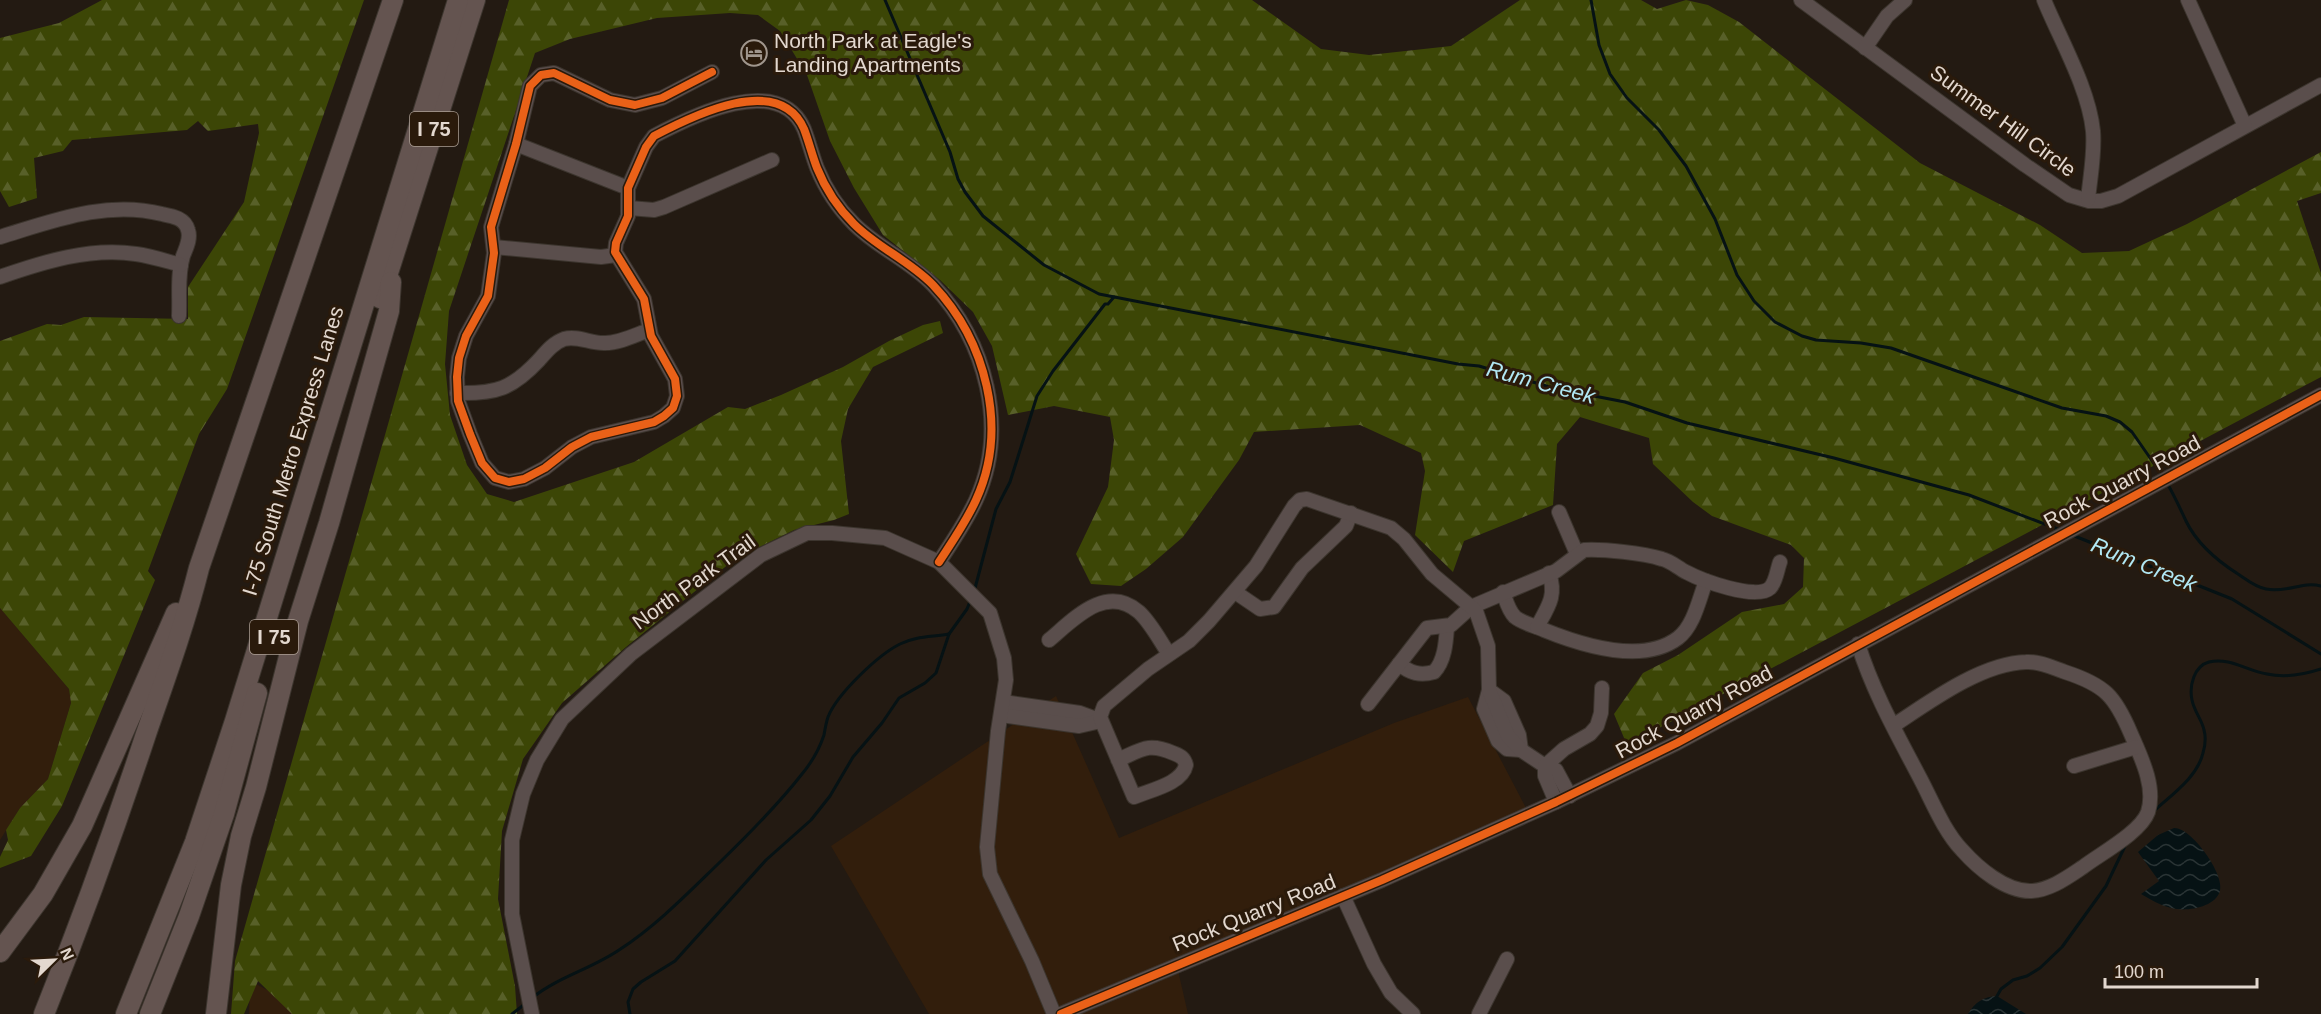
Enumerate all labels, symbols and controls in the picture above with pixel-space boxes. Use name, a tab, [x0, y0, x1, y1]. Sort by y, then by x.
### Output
place label: North Park at Eagle's Landing Apartments	[774, 29, 972, 76]
hotel icon: North Park at Eagle's Landing Apartments	[739, 38, 769, 68]
street label: Summer Hill Circle	[1926, 60, 2080, 181]
road number: I 75	[410, 112, 458, 146]
street label: I-75 South Metro Express Lanes	[237, 303, 348, 598]
water label: Rum Creek	[1484, 356, 1599, 409]
street label: Rock Quarry Road	[2040, 431, 2204, 533]
street label: North Park Trail	[628, 529, 759, 634]
water label: Rum Creek	[2088, 532, 2201, 597]
road number: I 75	[250, 620, 298, 654]
street label: Rock Quarry Road	[1612, 661, 1776, 763]
street label: Rock Quarry Road	[1169, 869, 1339, 956]
north arrow	[24, 930, 84, 990]
text: N	[57, 945, 77, 963]
scale bar	[2105, 951, 2256, 989]
text: 100 m	[2114, 962, 2164, 982]

